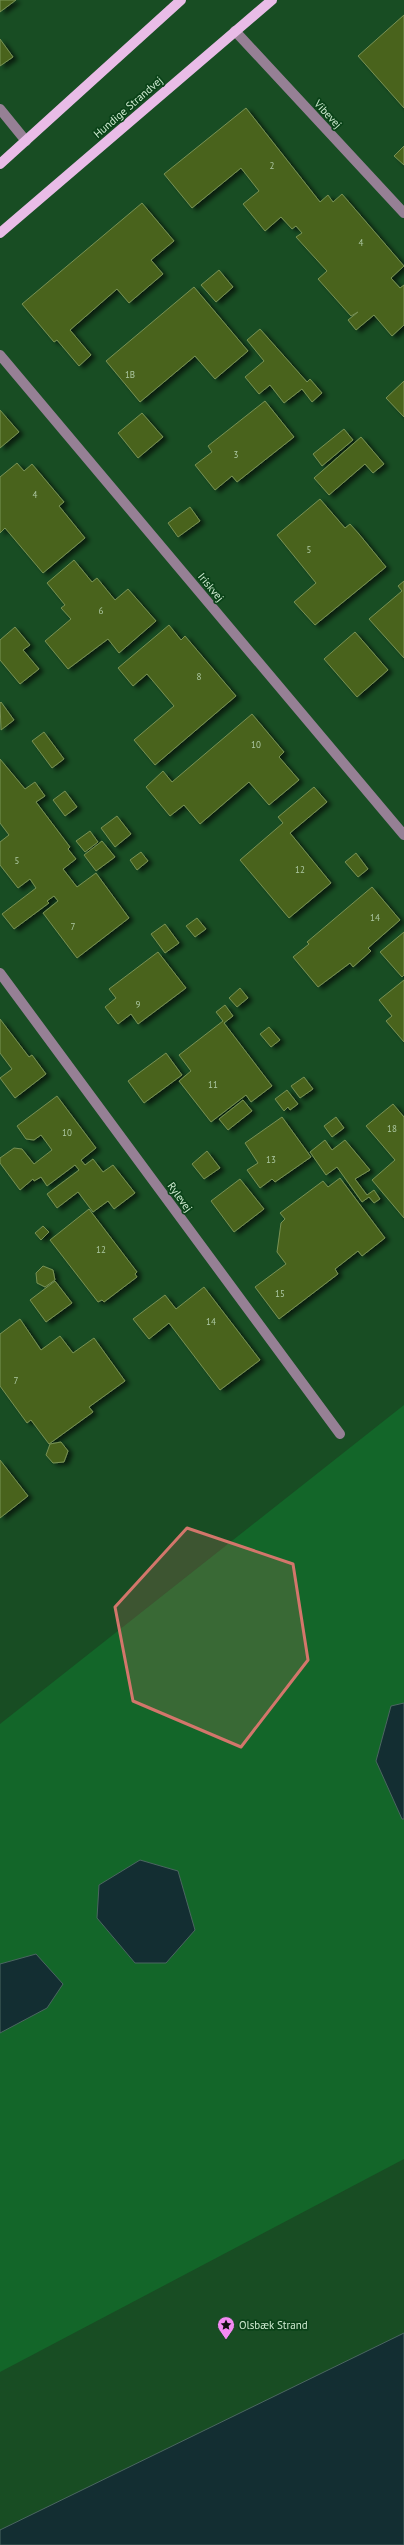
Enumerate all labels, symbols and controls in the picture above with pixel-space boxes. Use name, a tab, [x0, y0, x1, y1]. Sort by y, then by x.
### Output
street label: Hundige Strandvej	[91, 73, 165, 141]
street label: Vibevej	[311, 96, 345, 131]
house number: 2	[270, 160, 275, 171]
house number: 4	[359, 237, 364, 248]
house number: 1B	[125, 369, 135, 380]
house number: 3	[234, 449, 239, 460]
house number: 4	[33, 489, 38, 500]
house number: 5	[307, 544, 312, 555]
street label: Iriskvej	[195, 570, 227, 604]
house number: 6	[99, 605, 104, 616]
house number: 8	[197, 671, 202, 682]
house number: 10	[251, 739, 261, 750]
house number: 5	[15, 855, 20, 866]
house number: 12	[295, 864, 305, 875]
house number: 14	[370, 912, 380, 923]
house number: 7	[71, 921, 76, 932]
house number: 9	[136, 999, 141, 1010]
house number: 11	[208, 1079, 218, 1090]
house number: 18	[387, 1123, 397, 1134]
house number: 10	[62, 1127, 72, 1138]
house number: 13	[266, 1154, 276, 1165]
street label: Rylevej	[164, 1179, 196, 1215]
house number: 12	[96, 1244, 106, 1255]
house number: 15	[275, 1288, 285, 1299]
house number: 14	[206, 1316, 216, 1327]
house number: 7	[14, 1375, 19, 1386]
place icon: Olsbæk Strand	[216, 2315, 236, 2340]
place label: Olsbæk Strand	[239, 2318, 308, 2332]

